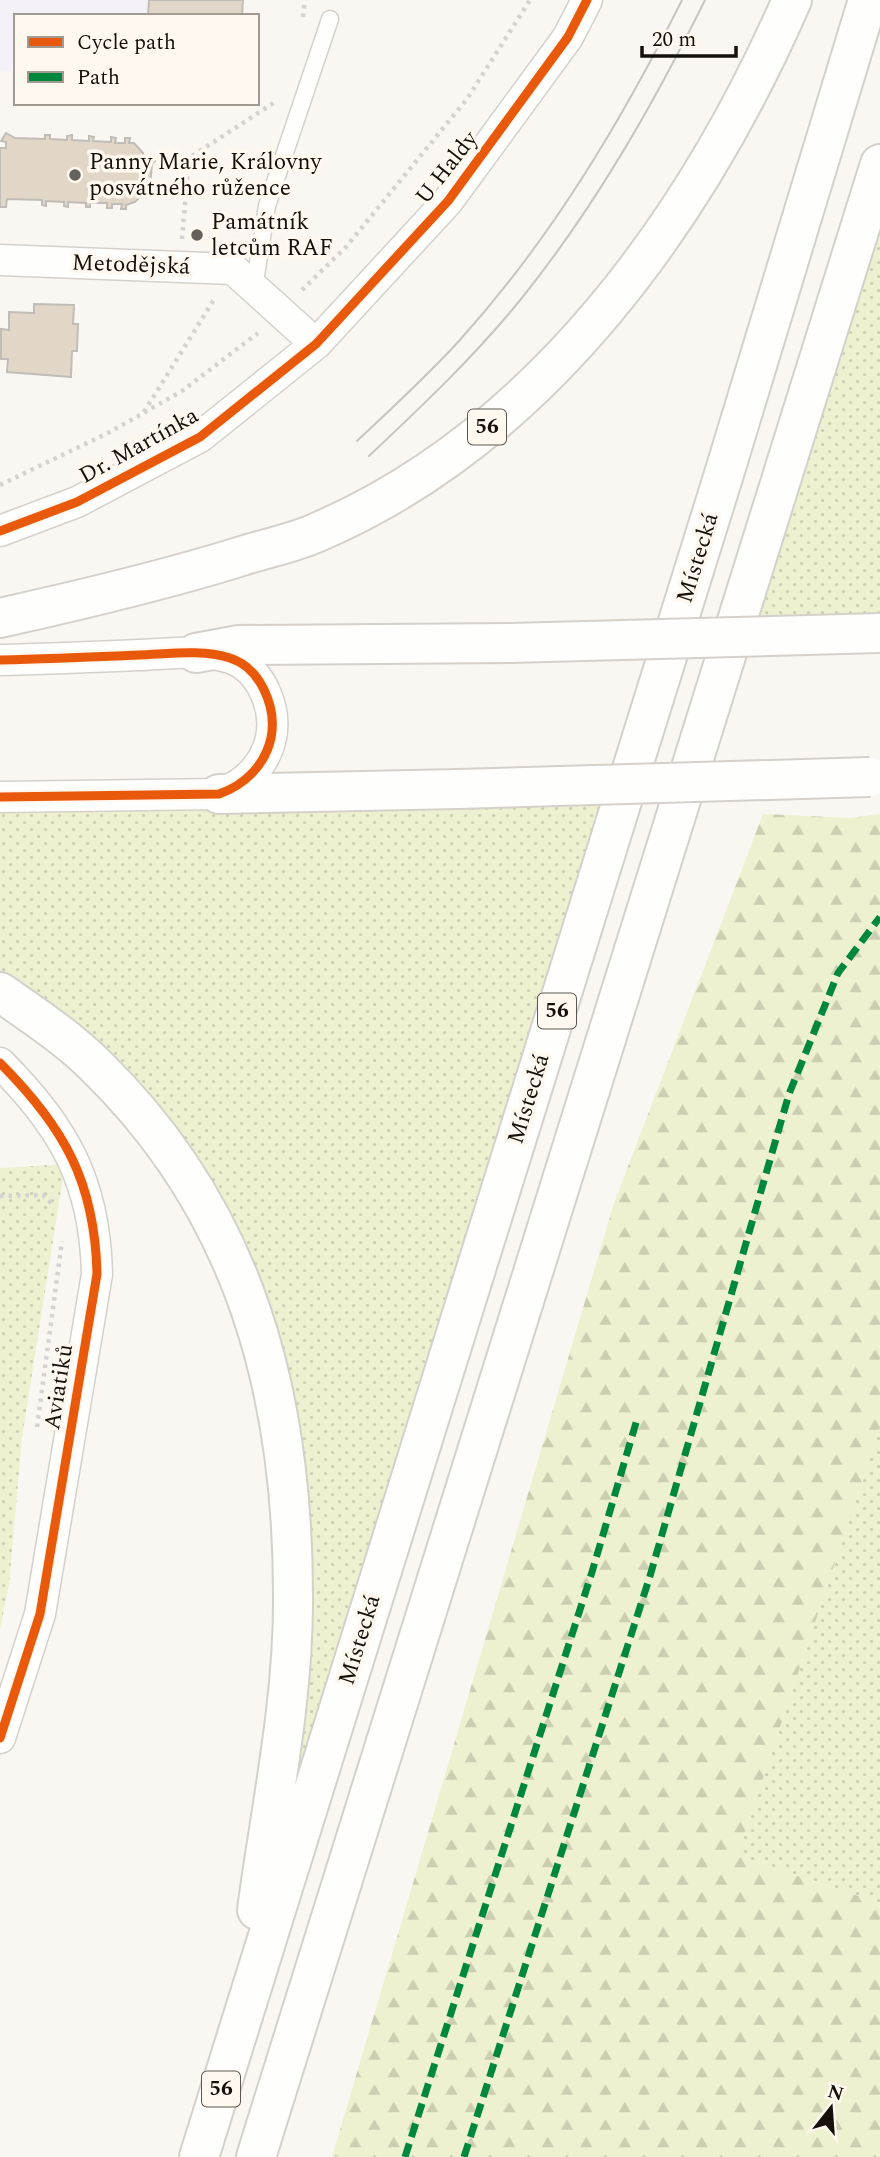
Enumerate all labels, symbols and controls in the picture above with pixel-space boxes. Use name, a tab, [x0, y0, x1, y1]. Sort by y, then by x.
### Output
legend	[14, 14, 259, 105]
scale bar	[642, 14, 736, 58]
text: 20 m	[652, 24, 696, 56]
text: Cycle path	[77, 27, 176, 59]
text: Path	[77, 62, 120, 94]
street label: U Haldy	[407, 123, 487, 212]
place label: Panny Marie, Královny posvátného růžence	[89, 145, 322, 206]
marker: Panny Marie, Královny posvátného růžence	[67, 167, 83, 183]
place label: Památník letcům RAF	[211, 205, 333, 266]
marker: Památník letcům RAF	[189, 227, 205, 243]
street label: Metodějská	[71, 245, 191, 285]
street label: Dr. Martínka	[73, 399, 205, 493]
road number: 56	[468, 410, 506, 444]
street label: Místecká	[668, 508, 728, 608]
road number: 56	[538, 993, 576, 1028]
street label: Místecká	[499, 1049, 559, 1149]
street label: Aviatiků	[35, 1341, 83, 1433]
street label: Místecká	[330, 1590, 390, 1690]
road number: 56	[202, 2072, 240, 2106]
north arrow	[796, 2073, 866, 2143]
text: N	[824, 2077, 847, 2109]

